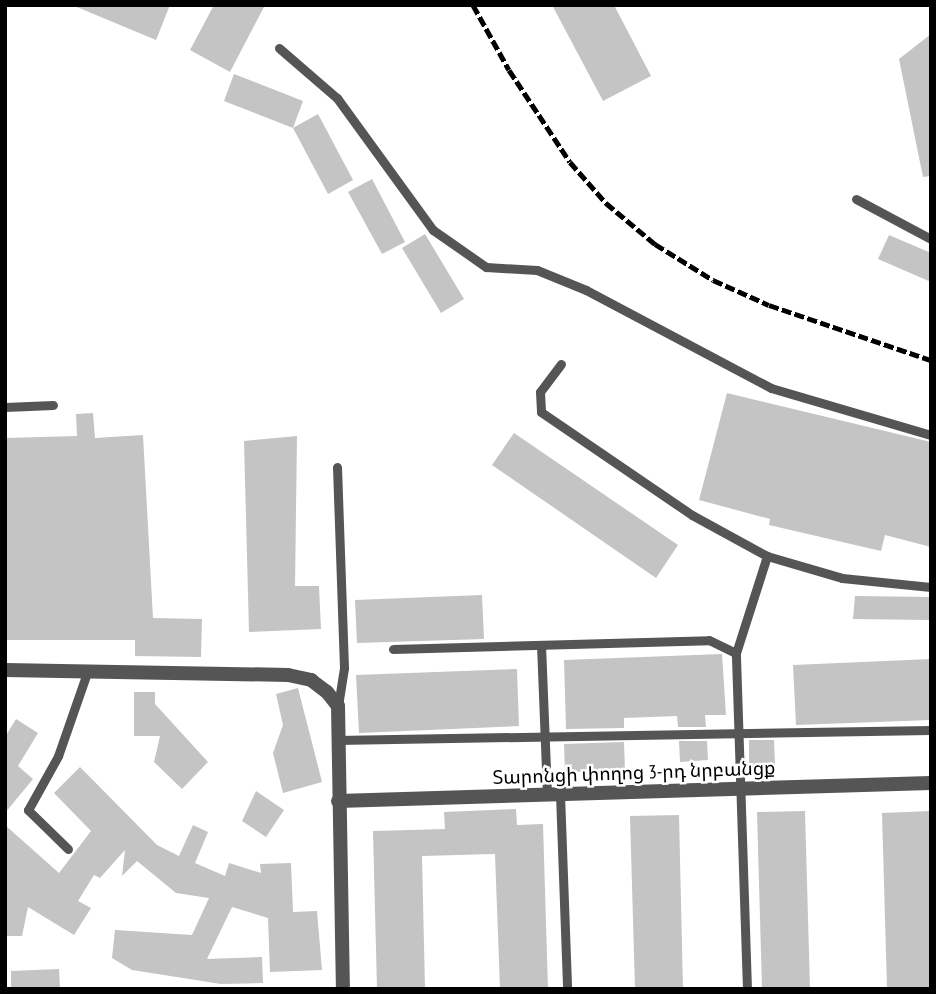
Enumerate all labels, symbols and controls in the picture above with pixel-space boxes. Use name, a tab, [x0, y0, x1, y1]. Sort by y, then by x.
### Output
street label: Տարոնցի փողոց 3-րդ նրբանցք	[492, 757, 776, 789]

